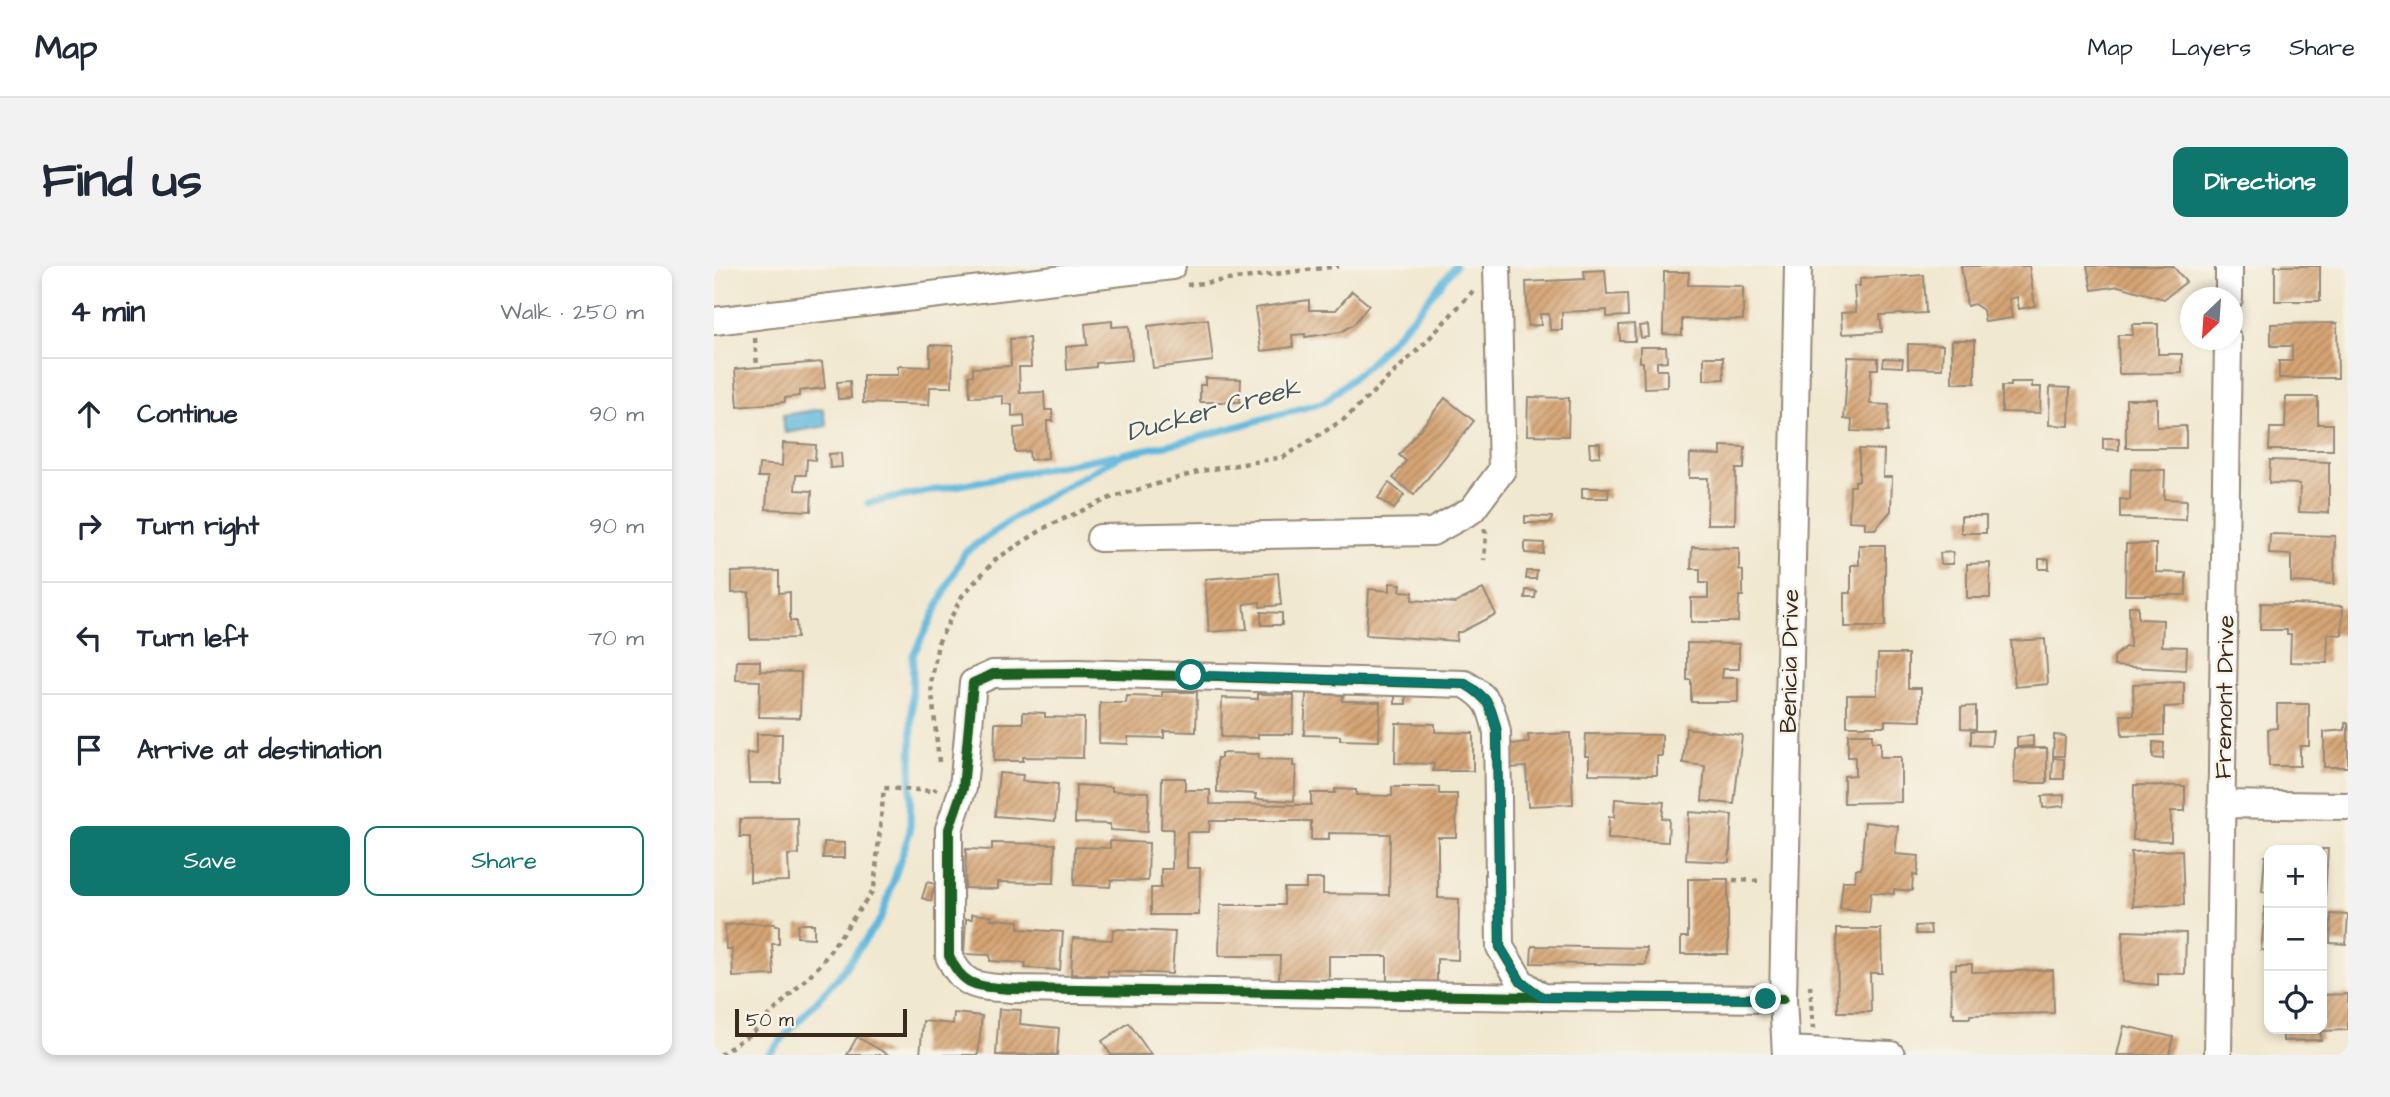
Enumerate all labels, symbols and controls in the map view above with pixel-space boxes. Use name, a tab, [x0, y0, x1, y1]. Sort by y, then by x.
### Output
text: Map	[35, 25, 97, 71]
text: Map	[2088, 31, 2133, 65]
text: Layers	[2171, 31, 2251, 65]
text: Share	[2289, 31, 2355, 65]
button: Directions	[2173, 147, 2348, 217]
text: Find us	[42, 148, 202, 216]
north arrow	[2180, 287, 2243, 350]
text: 4 min	[70, 291, 145, 333]
text: Walk · 250 m	[500, 296, 644, 328]
water label: Ducker Creek	[1122, 369, 1305, 450]
icon: ahead	[70, 395, 108, 433]
text: Continue	[137, 396, 238, 432]
text: 90 m	[589, 398, 644, 430]
icon: right	[70, 507, 108, 545]
text: Turn right	[137, 508, 259, 544]
text: 90 m	[589, 510, 644, 542]
street label: Benicia Drive	[1772, 589, 1808, 733]
street label: Fremont Drive	[2207, 615, 2243, 779]
icon: left	[70, 619, 108, 657]
text: Turn left	[137, 620, 248, 656]
text: 70 m	[588, 622, 644, 654]
route start	[1175, 659, 1206, 690]
icon: arrive	[70, 731, 108, 769]
text: Arrive at destination	[137, 732, 382, 768]
button: Save	[70, 826, 350, 896]
button: Share	[364, 826, 644, 896]
map controls	[2264, 845, 2327, 1034]
button: +	[2264, 845, 2327, 908]
button: −	[2264, 908, 2327, 971]
button: locate	[2264, 971, 2327, 1034]
route end	[1750, 983, 1781, 1014]
scale bar	[735, 1006, 906, 1038]
text: 50 m	[746, 1007, 794, 1034]

